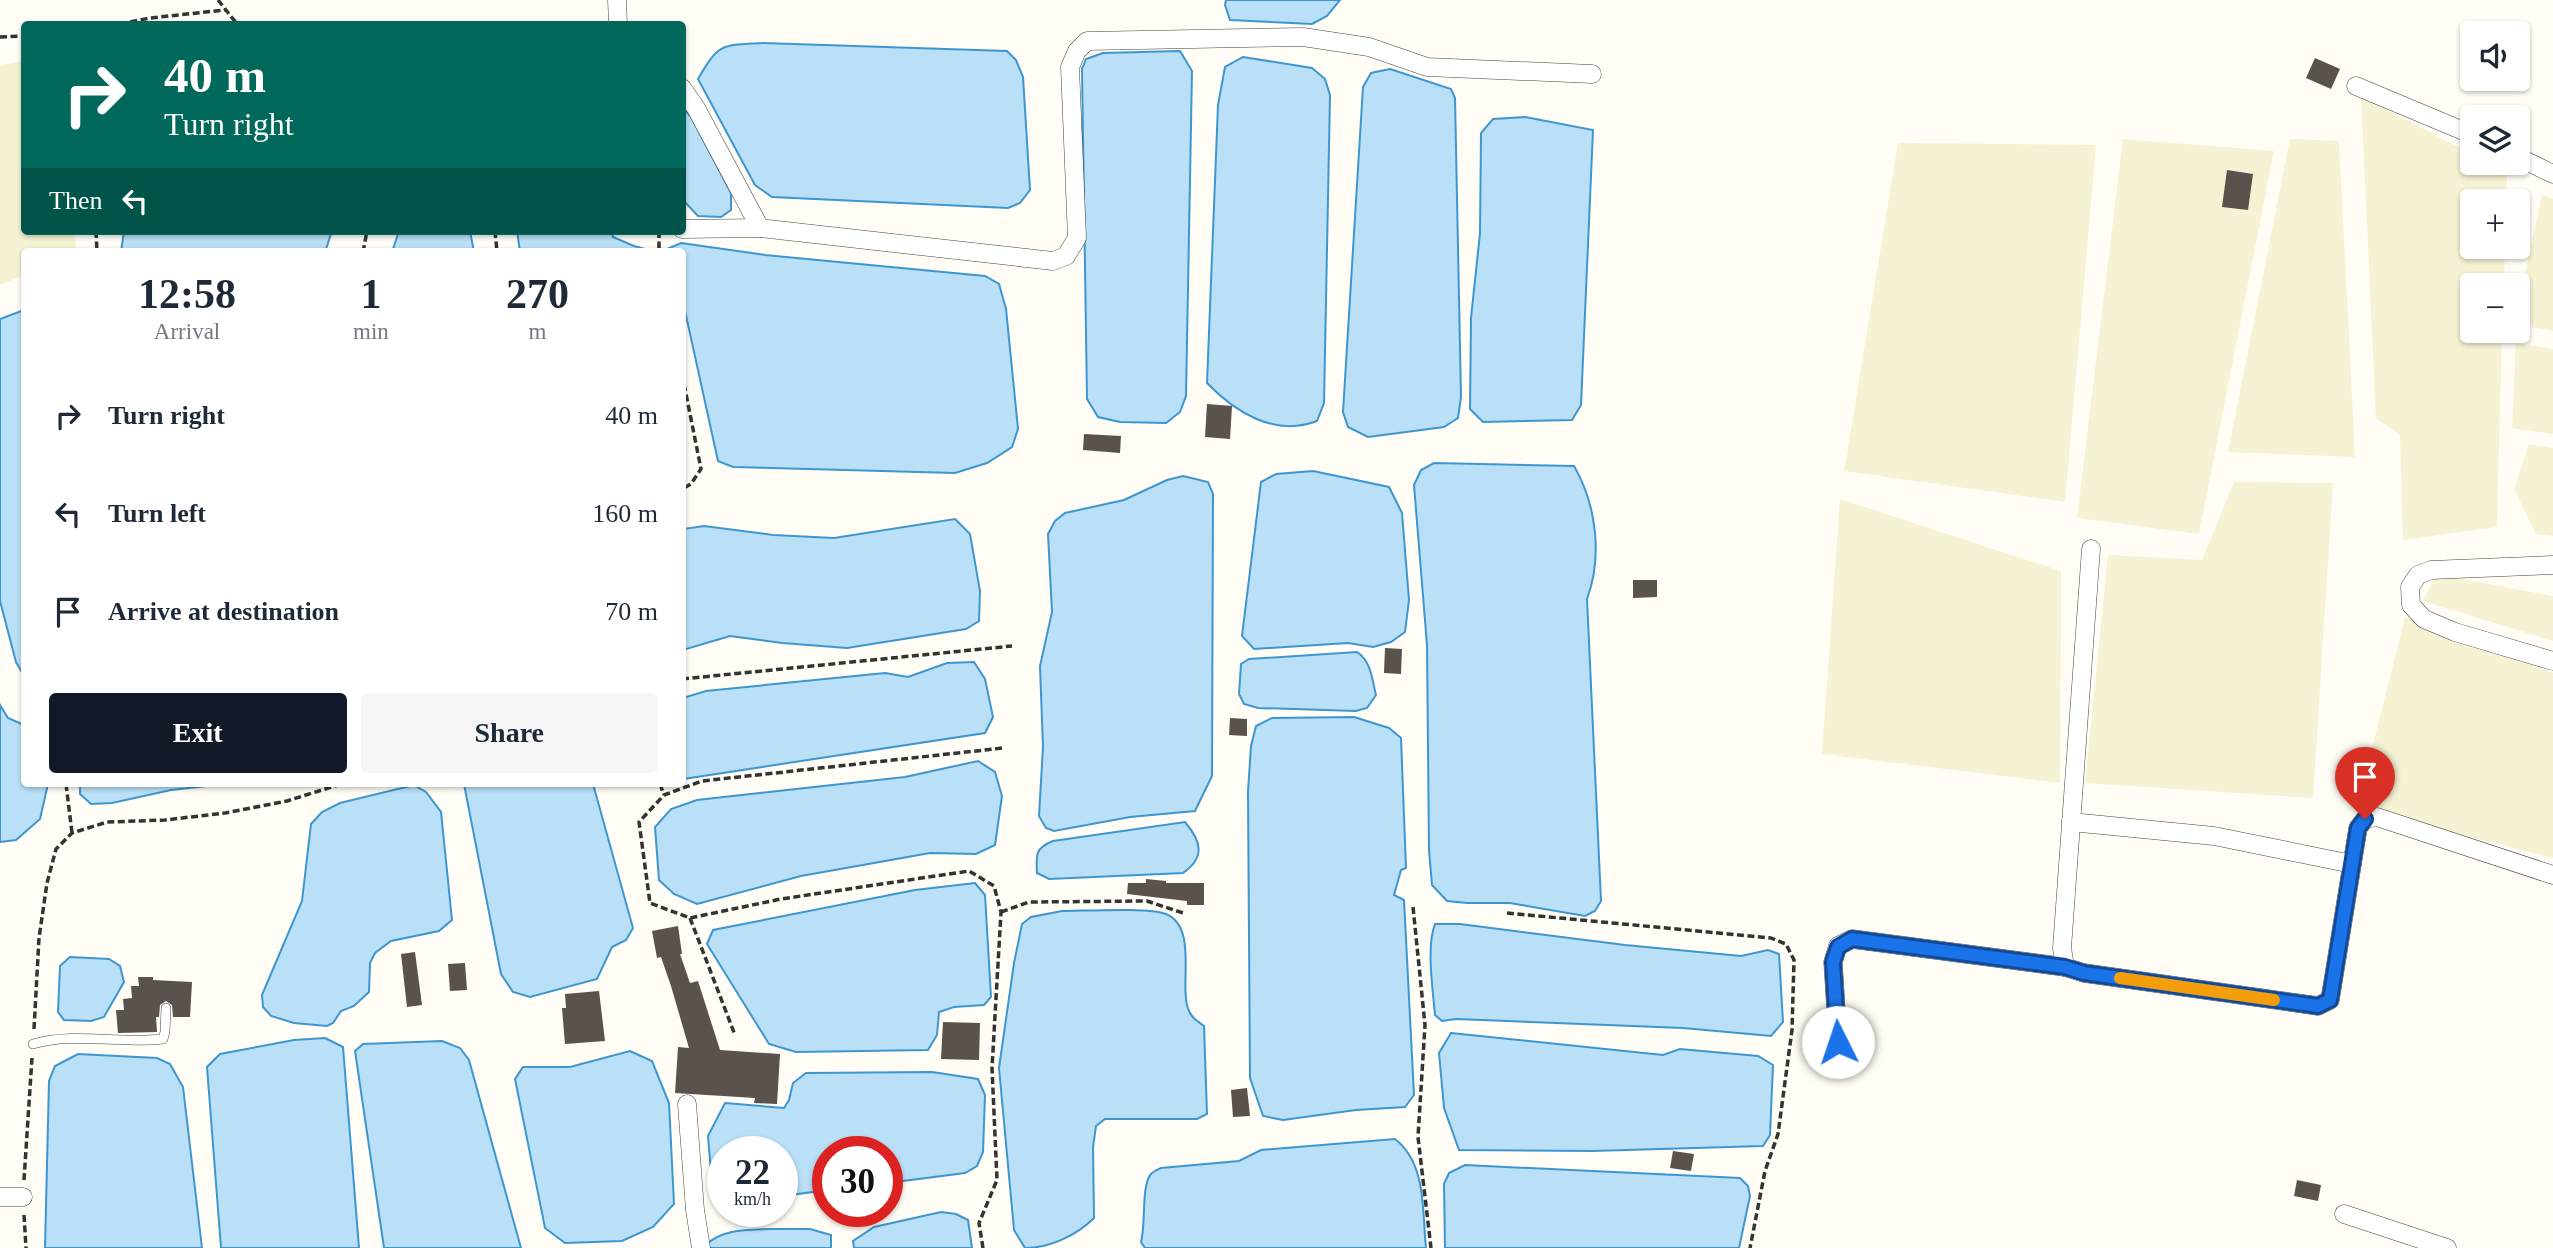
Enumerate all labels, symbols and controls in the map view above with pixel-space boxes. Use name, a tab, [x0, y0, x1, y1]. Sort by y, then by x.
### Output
map controls	[2460, 21, 2530, 343]
button: sound	[2460, 21, 2530, 91]
text: 40 m	[164, 48, 266, 103]
icon: right	[49, 49, 140, 140]
button: layers	[2460, 105, 2530, 175]
text: Turn right	[164, 106, 294, 142]
icon: left	[116, 182, 154, 220]
text: Then	[49, 186, 102, 215]
button: +	[2460, 189, 2530, 259]
text: 12:58	[138, 271, 236, 317]
text: 1	[360, 271, 381, 317]
text: 270	[506, 271, 569, 317]
button: −	[2460, 273, 2530, 343]
text: Arrival	[154, 319, 220, 344]
text: min	[353, 319, 389, 344]
text: m	[528, 319, 546, 344]
icon: right	[49, 397, 87, 435]
text: Turn right	[108, 401, 225, 430]
text: 40 m	[605, 401, 658, 430]
icon: left	[49, 495, 87, 533]
text: Turn left	[108, 499, 206, 528]
text: 160 m	[592, 499, 658, 528]
icon: arrive	[49, 593, 87, 631]
text: Arrive at destination	[108, 597, 339, 626]
text: 70 m	[605, 597, 658, 626]
button: Exit	[49, 693, 347, 773]
button: Share	[361, 693, 658, 773]
pin	[2335, 747, 2395, 819]
icon: arrive	[2346, 758, 2384, 796]
position arrow	[1801, 1005, 1875, 1079]
speed limit sign: 30	[812, 1136, 903, 1227]
text: 22	[735, 1153, 770, 1192]
text: km/h	[734, 1189, 771, 1209]

